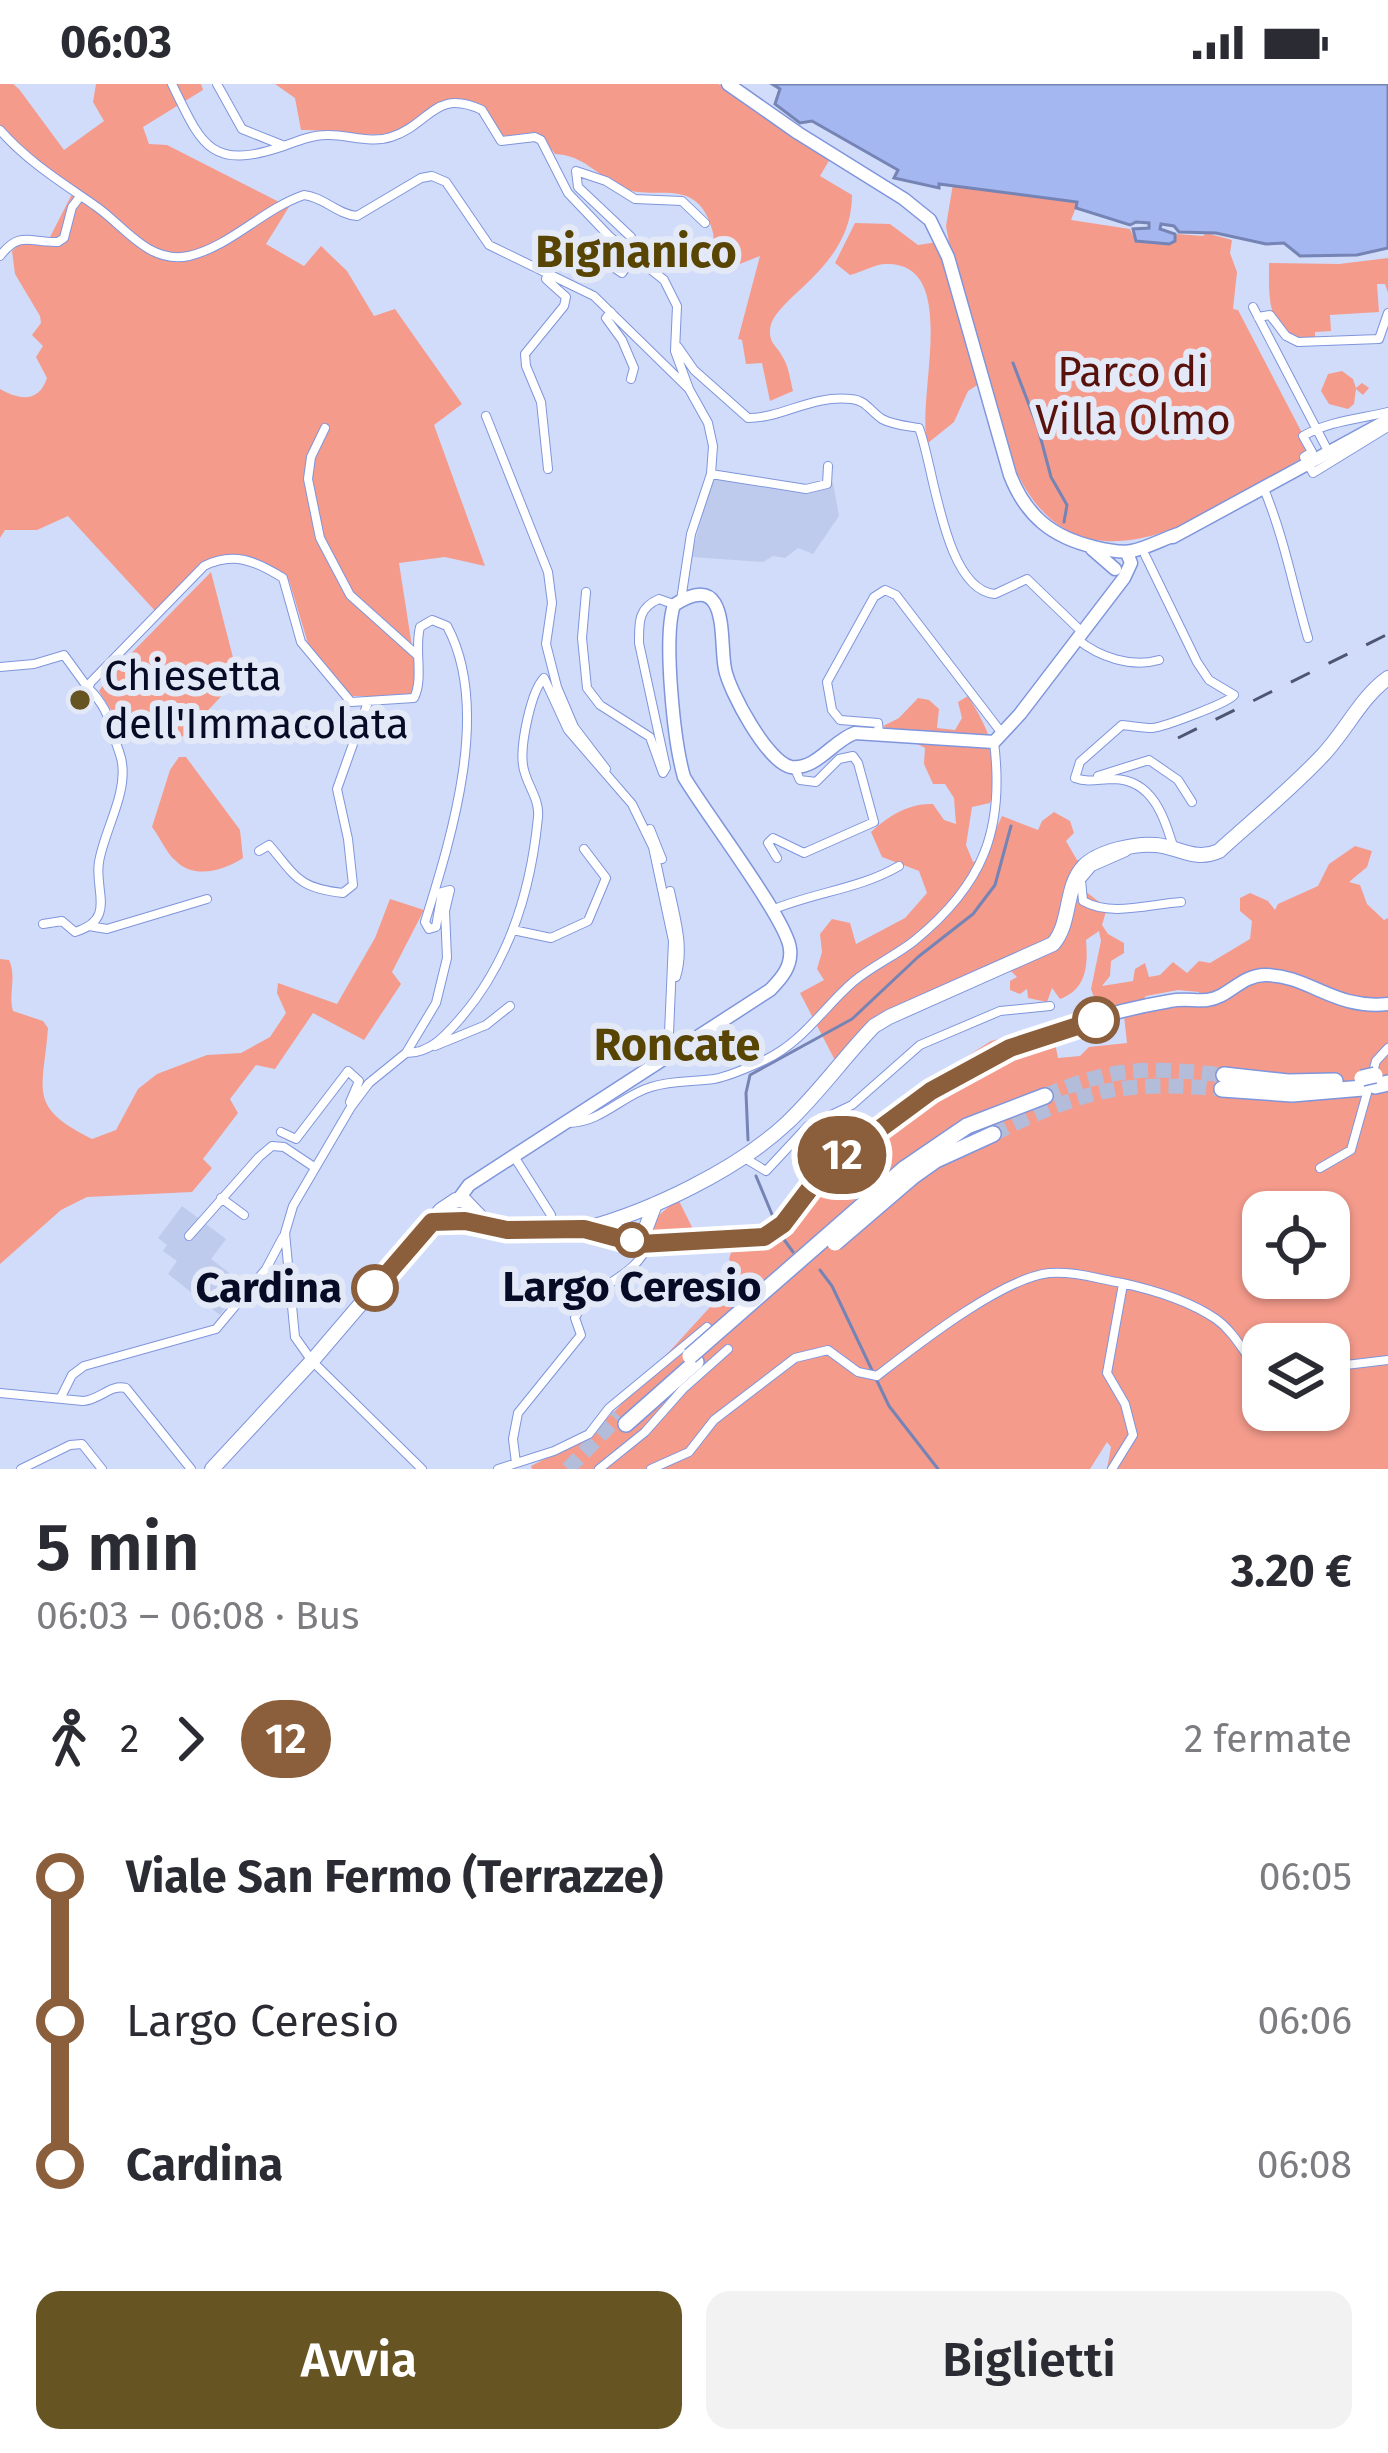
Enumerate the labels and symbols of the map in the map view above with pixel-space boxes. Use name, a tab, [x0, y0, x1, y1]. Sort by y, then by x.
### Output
district label: Bignanico	[535, 225, 737, 279]
park label: Parco di Villa Olmo	[1035, 347, 1231, 445]
place label: Chiesetta dell'Immacolata	[104, 651, 409, 749]
marker: Chiesetta dell'Immacolata	[67, 687, 93, 713]
unlabelled marker	[1074, 998, 1118, 1042]
district label: Roncate	[594, 1018, 760, 1072]
line badge: 12	[788, 1116, 896, 1194]
marker: Largo Ceresio	[616, 1224, 648, 1256]
place label: Largo Ceresio	[502, 1262, 762, 1312]
place label: Cardina	[195, 1263, 342, 1313]
marker: Cardina	[353, 1266, 397, 1310]

